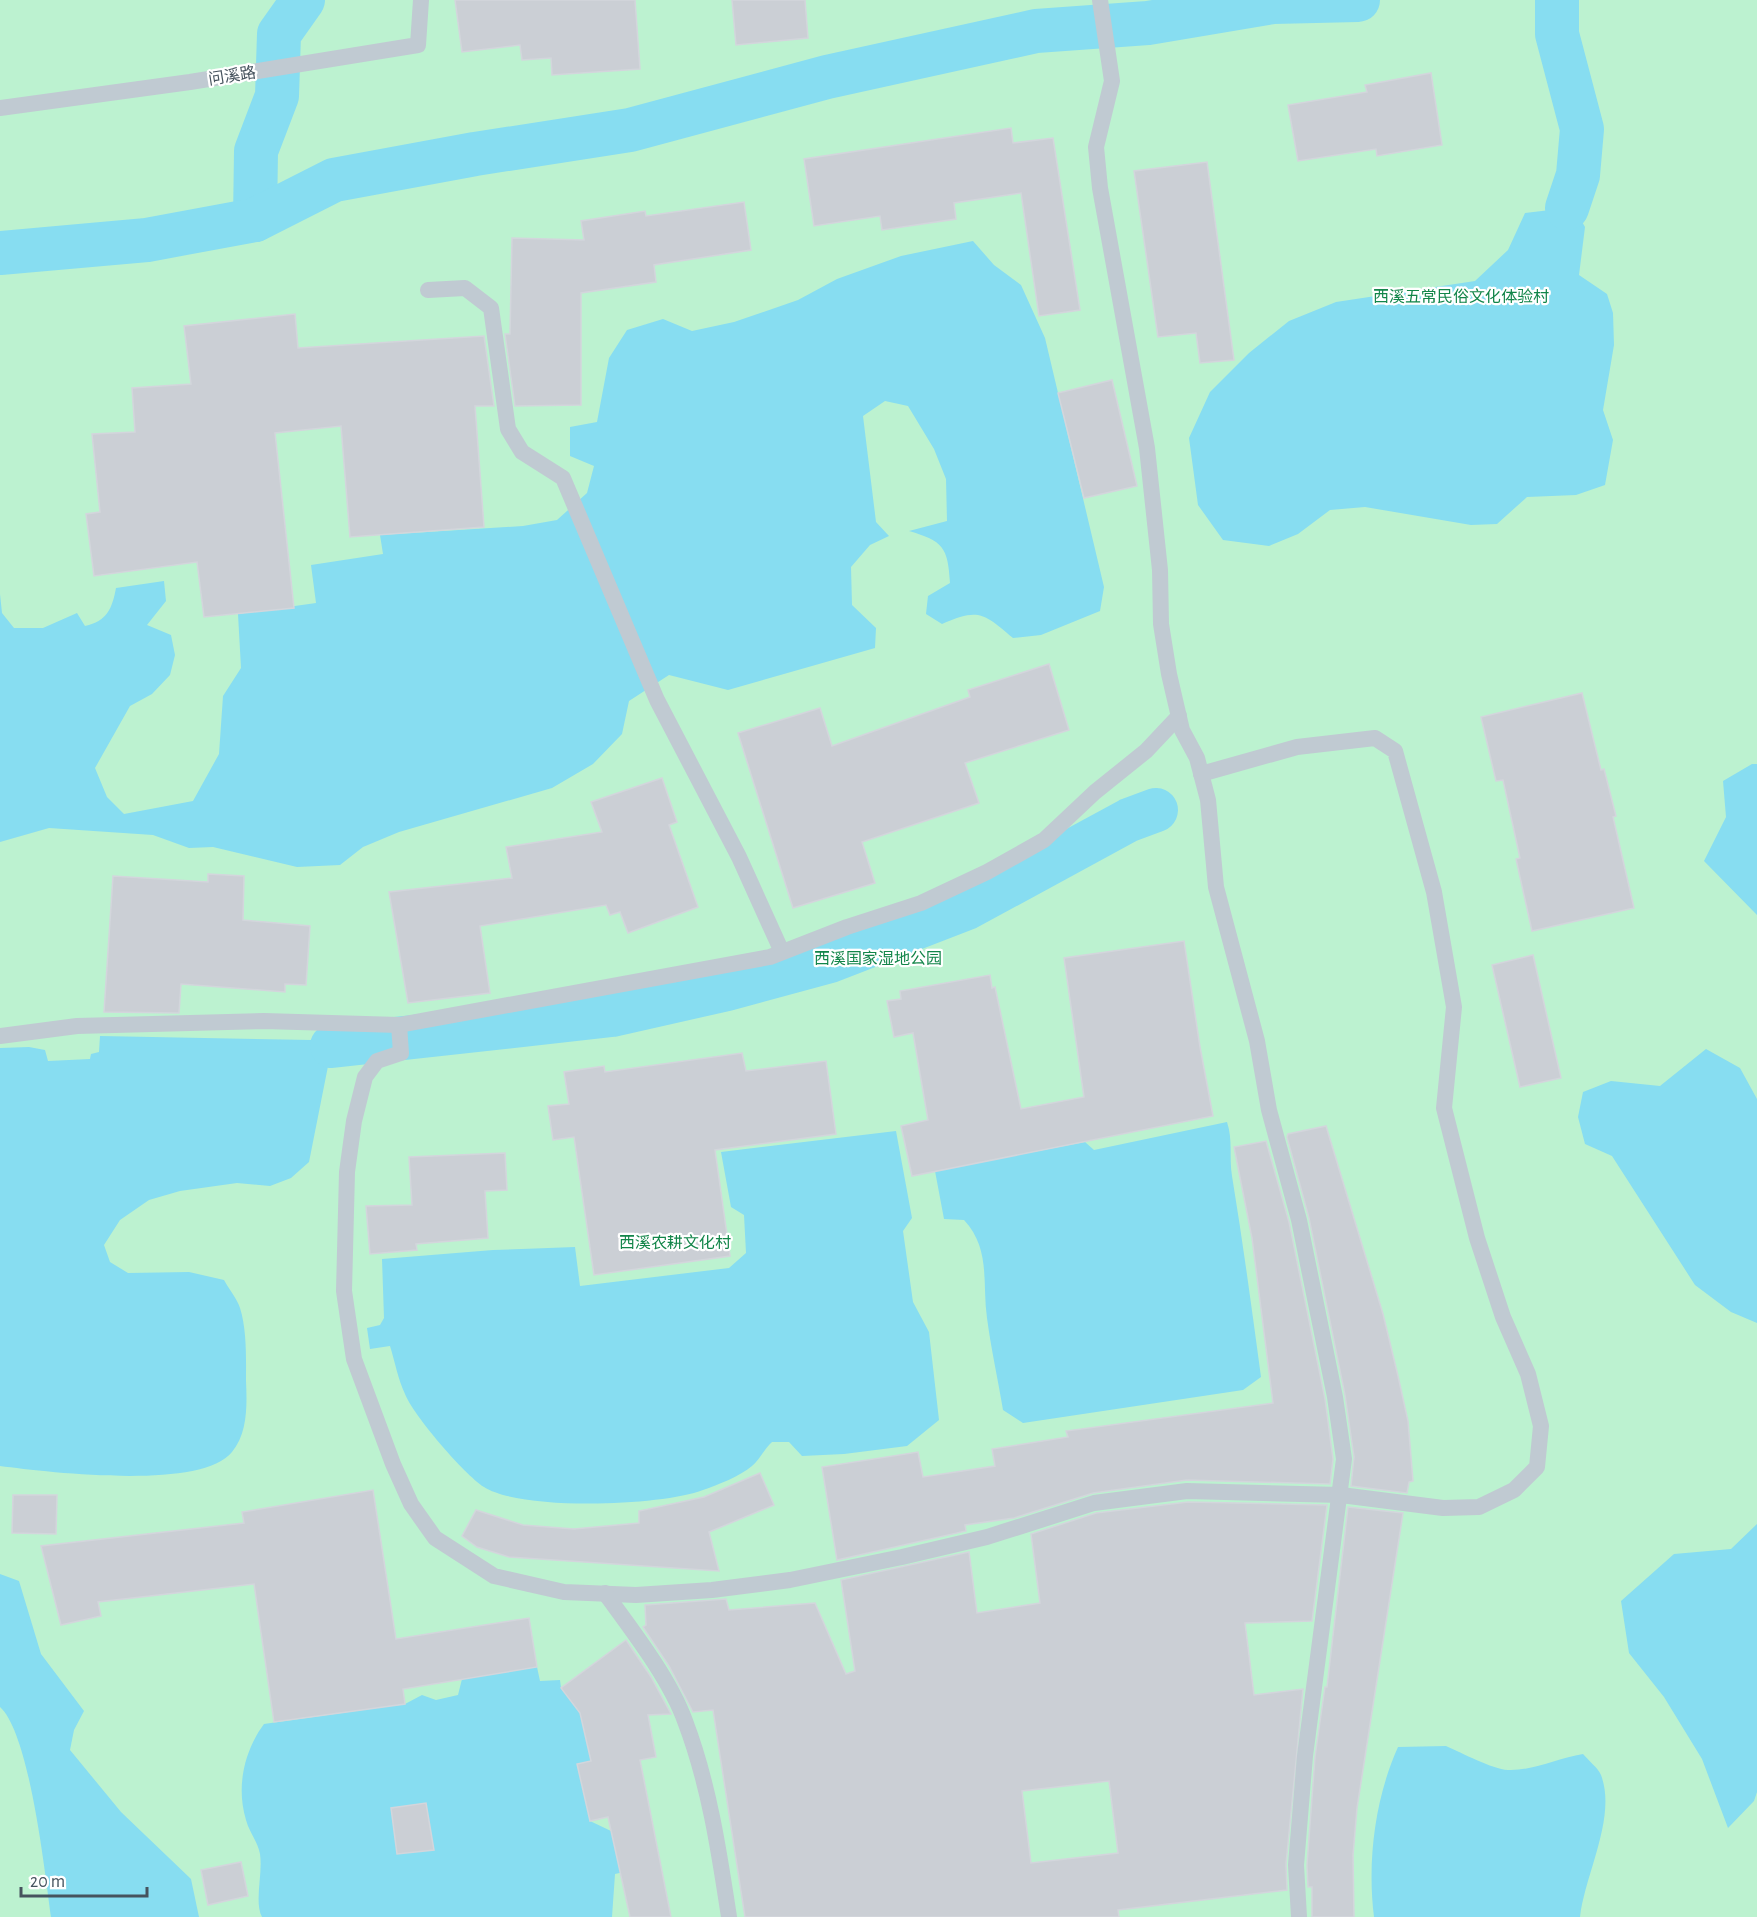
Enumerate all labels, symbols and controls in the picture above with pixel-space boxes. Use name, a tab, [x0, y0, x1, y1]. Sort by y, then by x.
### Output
street label: 问溪路	[207, 63, 257, 88]
park label: 西溪五常民俗文化体验村	[1373, 288, 1549, 305]
park label: 西溪国家湿地公园	[814, 950, 942, 967]
park label: 西溪农耕文化村	[619, 1234, 731, 1251]
scale bar	[21, 1860, 147, 1898]
text: 20 m	[30, 1873, 65, 1891]

